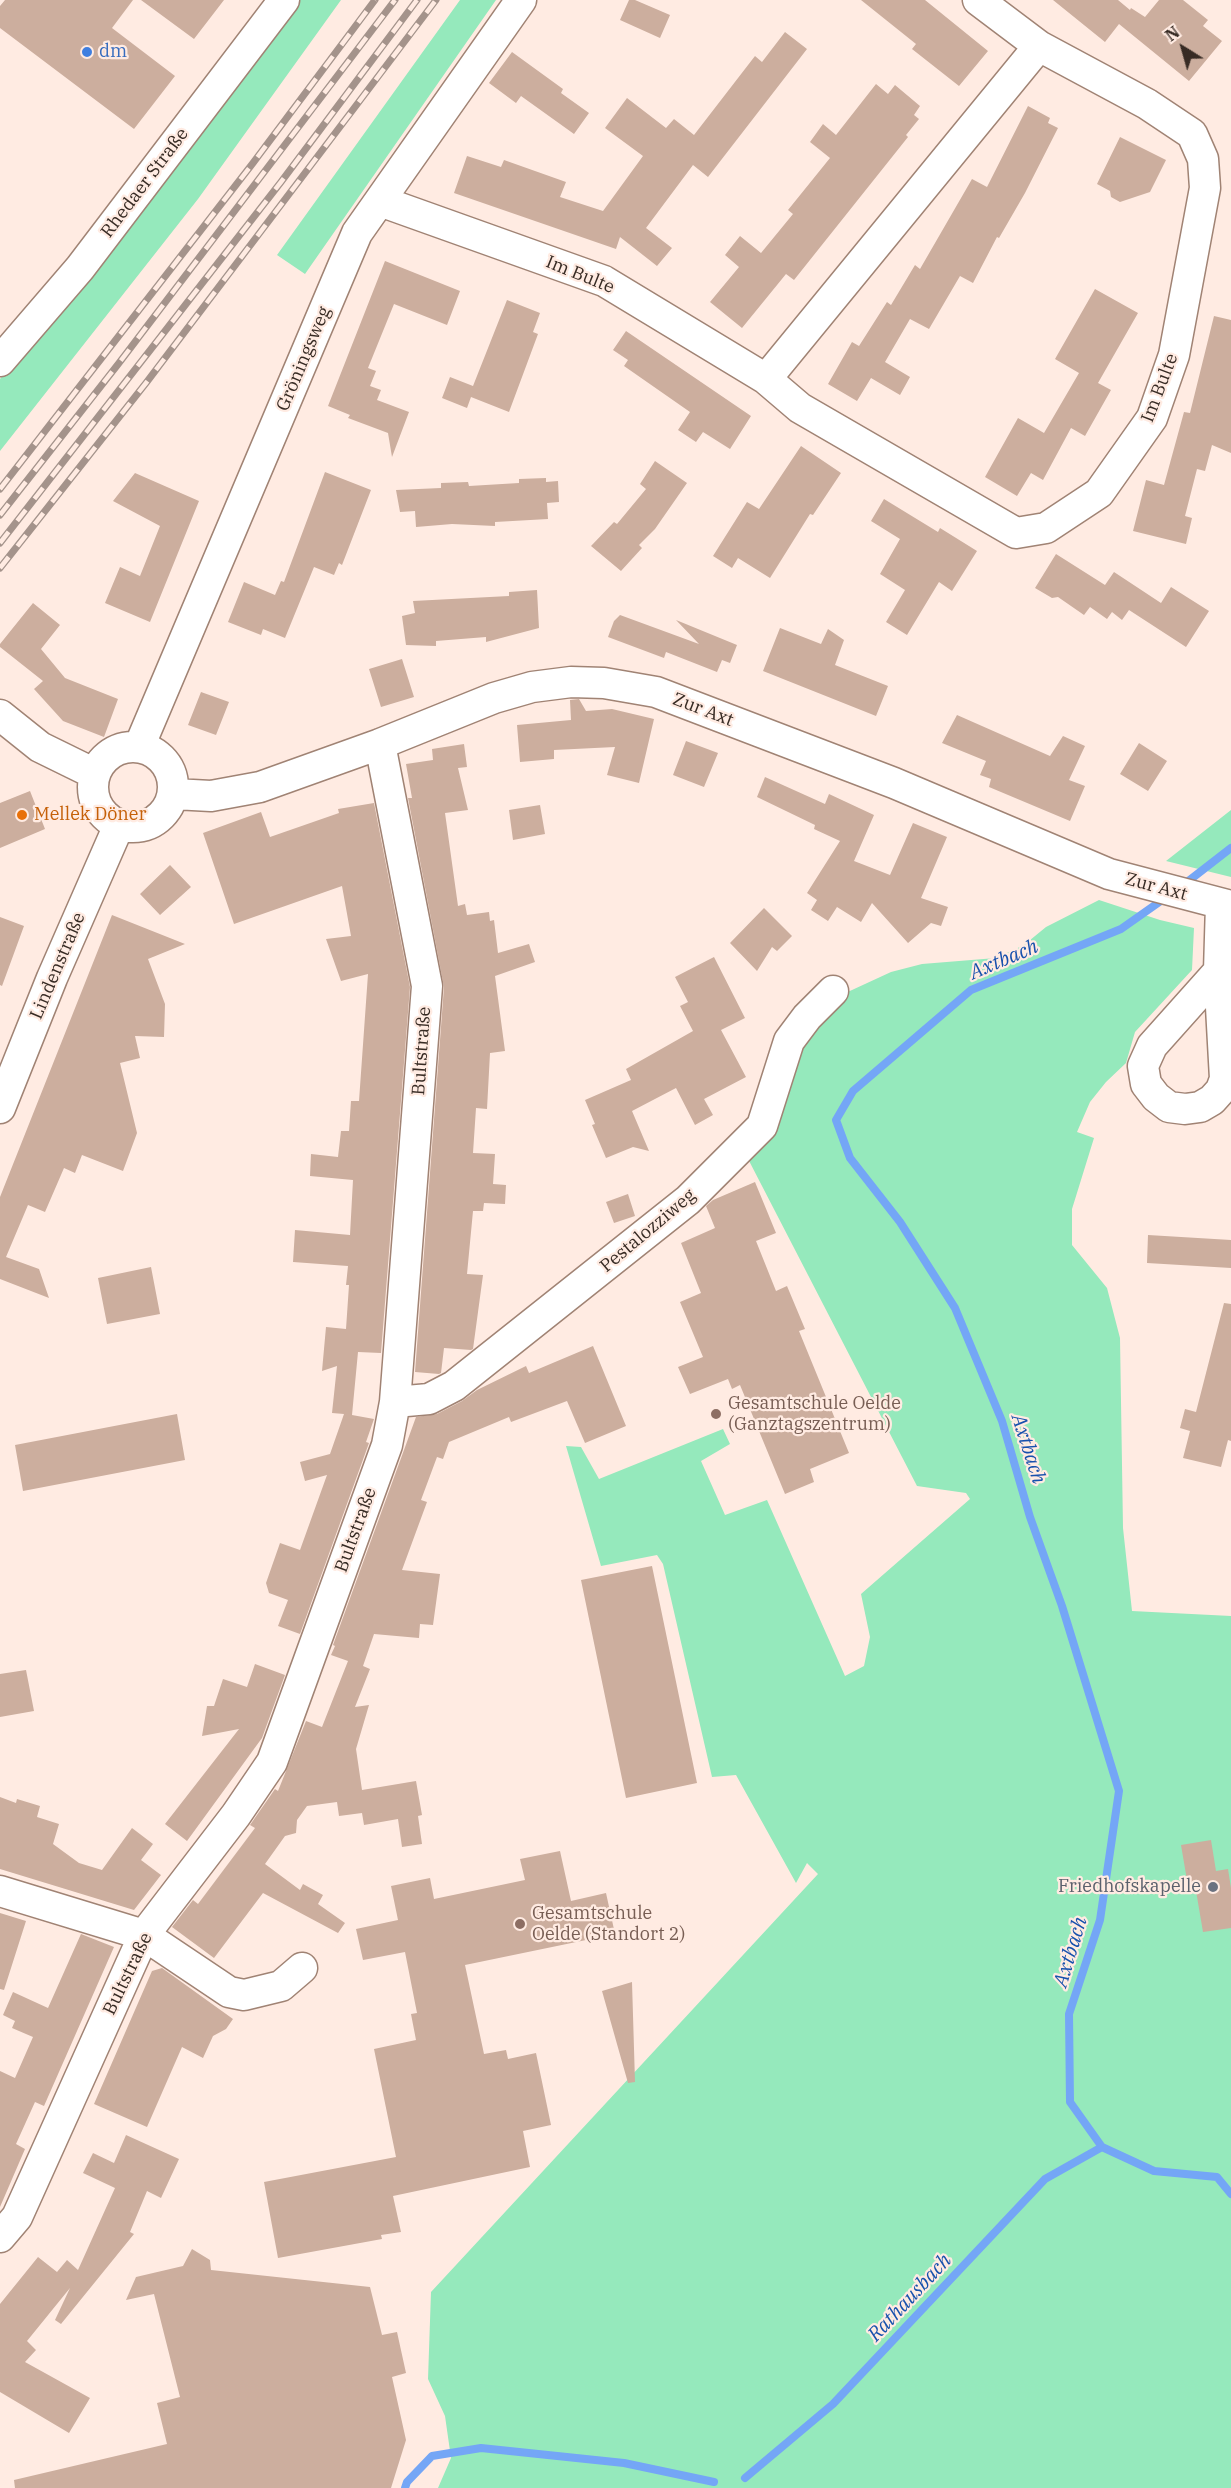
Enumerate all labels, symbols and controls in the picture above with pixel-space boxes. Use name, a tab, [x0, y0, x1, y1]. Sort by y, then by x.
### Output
north arrow	[1153, 18, 1213, 78]
text: N	[1161, 22, 1183, 45]
place label: dm	[99, 41, 127, 63]
marker: dm	[80, 45, 94, 59]
street label: Rhedaer Straße	[97, 124, 193, 242]
street label: Im Bulte	[543, 252, 617, 298]
street label: Gröningsweg	[272, 303, 336, 415]
street label: Im Bulte	[1137, 351, 1183, 425]
street label: Zur Axt	[670, 689, 736, 731]
place label: Mellek Döner	[34, 804, 146, 826]
marker: Mellek Döner	[15, 808, 29, 822]
street label: Zur Axt	[1123, 868, 1189, 906]
street label: Lindenstraße	[26, 909, 90, 1023]
water label: Axtbach	[966, 935, 1042, 985]
street label: Bultstraße	[408, 1006, 436, 1096]
street label: Pestalozziweg	[596, 1185, 700, 1277]
place label: Gesamtschule Oelde (Ganztagszentrum)	[728, 1393, 901, 1436]
marker: Gesamtschule Oelde (Ganztagszentrum)	[709, 1407, 723, 1421]
water label: Axtbach	[1005, 1411, 1051, 1487]
street label: Bultstraße	[331, 1485, 381, 1575]
place label: Friedhofskapelle	[1058, 1876, 1201, 1898]
marker: Friedhofskapelle	[1206, 1880, 1220, 1894]
place label: Gesamtschule Oelde (Standort 2)	[532, 1903, 685, 1946]
water label: Axtbach	[1049, 1914, 1093, 1990]
marker: Gesamtschule Oelde (Standort 2)	[513, 1917, 527, 1931]
street label: Bultstraße	[99, 1929, 157, 2019]
water label: Rathausbach	[863, 2249, 957, 2347]

